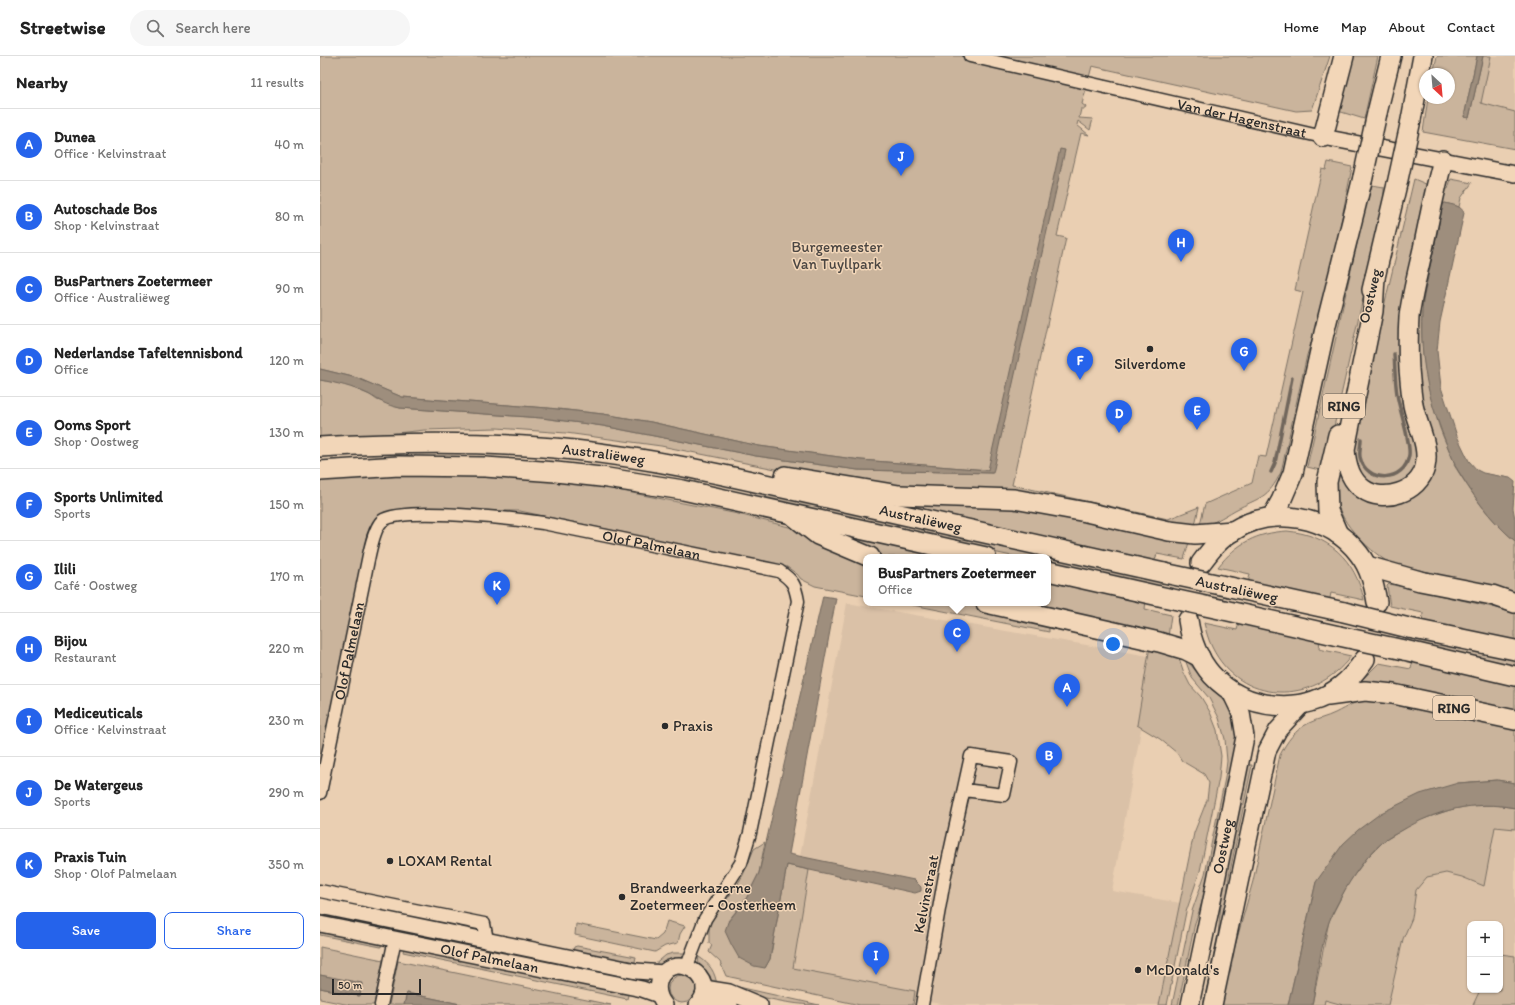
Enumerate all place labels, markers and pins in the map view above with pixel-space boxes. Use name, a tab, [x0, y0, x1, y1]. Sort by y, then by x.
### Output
pin: J	[888, 143, 914, 176]
pin: H	[1168, 229, 1194, 262]
pin: G	[1231, 338, 1257, 371]
marker: Silverdome	[1145, 344, 1155, 354]
pin: F	[1067, 347, 1093, 380]
place label: Silverdome	[1114, 355, 1186, 373]
pin: E	[1184, 397, 1210, 430]
pin: D	[1106, 400, 1132, 433]
pin: K	[484, 572, 510, 605]
pin: C	[944, 619, 970, 652]
pin: A	[1054, 674, 1080, 707]
place label: Praxis	[673, 717, 713, 735]
marker: Praxis	[660, 721, 670, 731]
pin: B	[1036, 742, 1062, 775]
place label: LOXAM Rental	[398, 852, 493, 870]
marker: LOXAM Rental	[385, 856, 395, 866]
place label: Brandweerkazerne Zoetermeer - Oosterheem	[630, 879, 796, 914]
marker: Brandweerkazerne Zoetermeer - Oosterheem	[617, 892, 627, 902]
pin: I	[863, 942, 889, 975]
place label: McDonald's	[1146, 961, 1220, 979]
marker: McDonald's	[1133, 965, 1143, 975]

